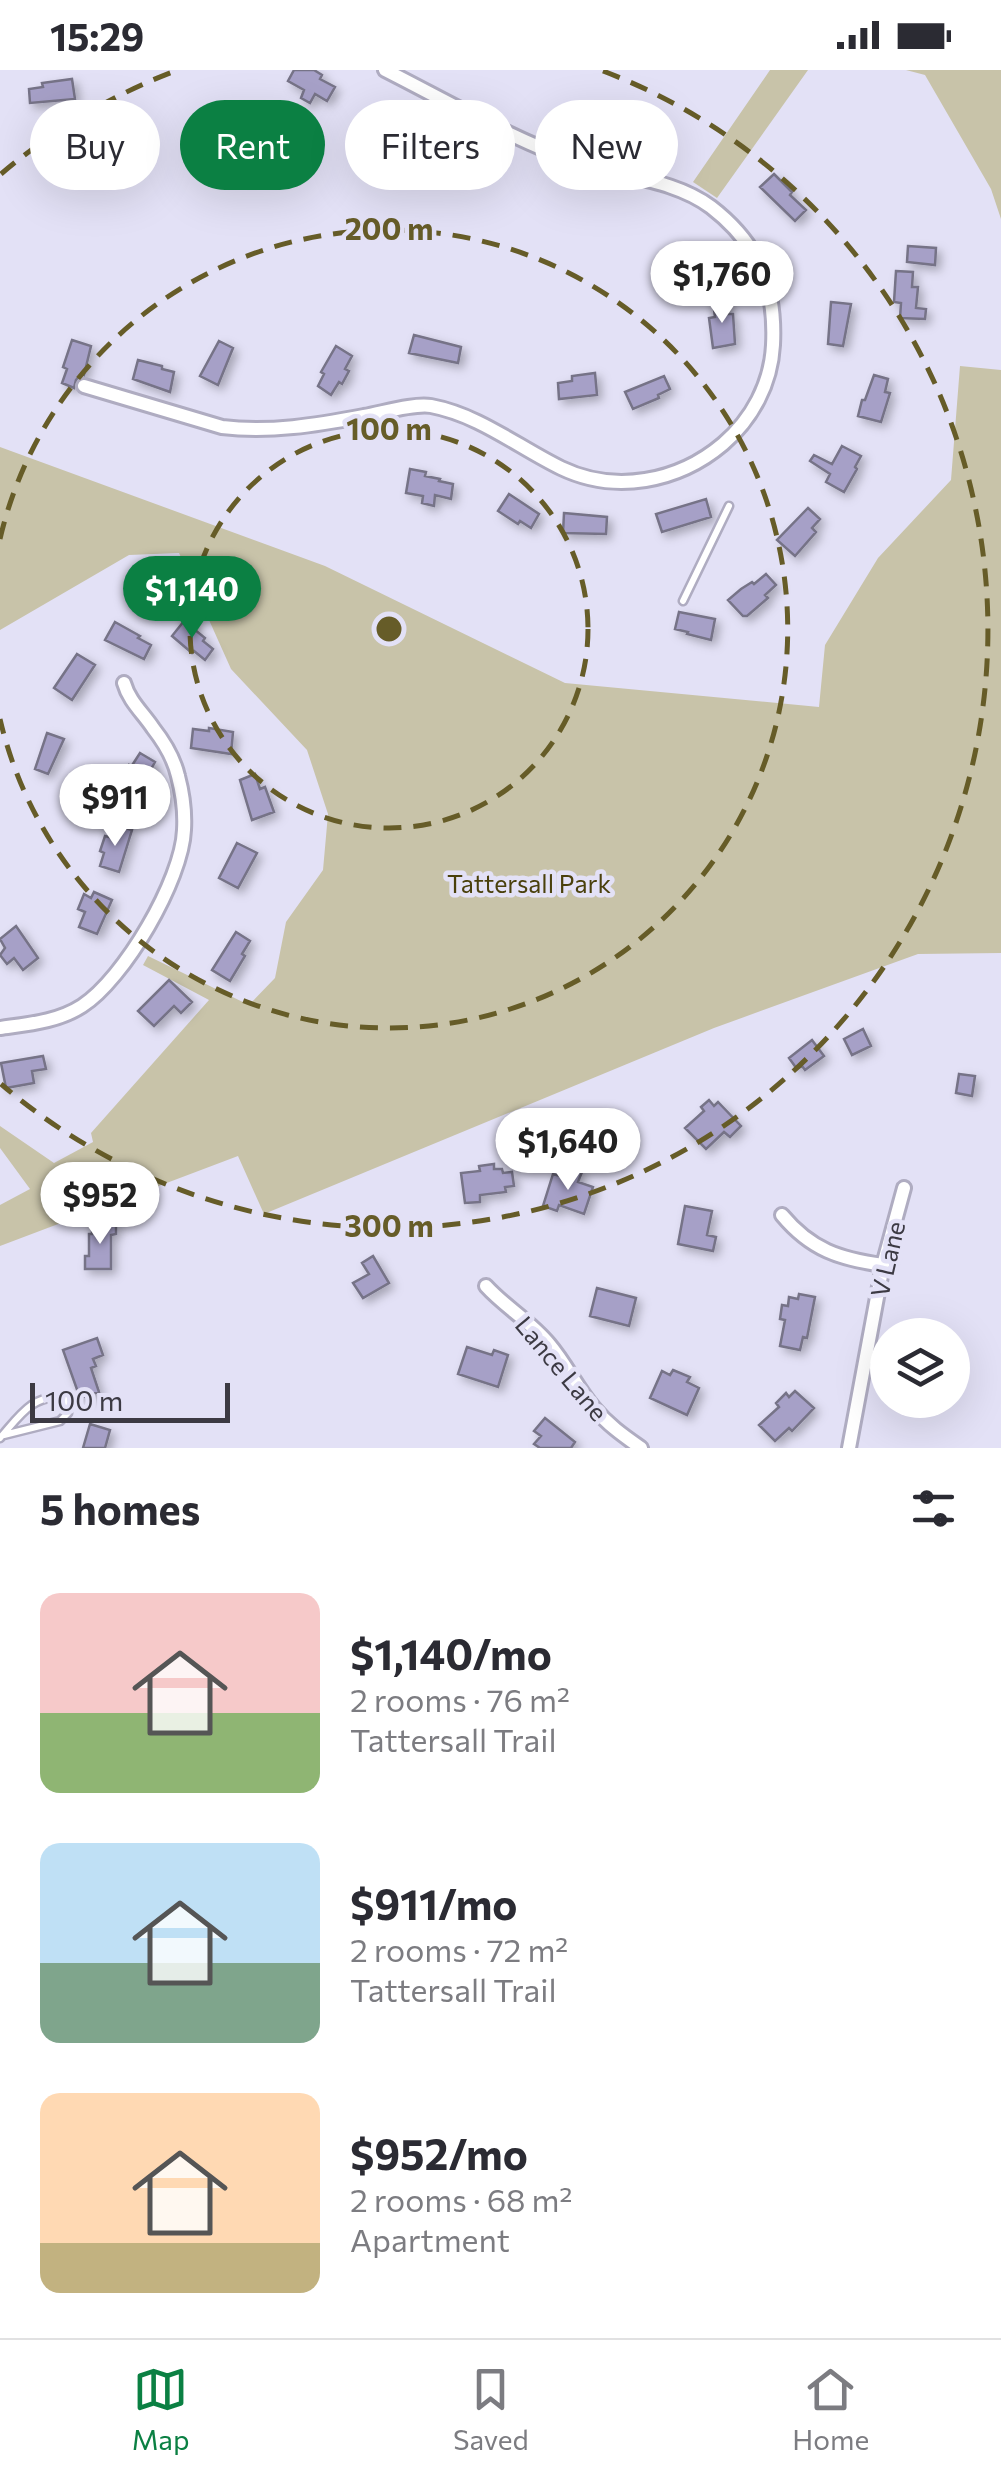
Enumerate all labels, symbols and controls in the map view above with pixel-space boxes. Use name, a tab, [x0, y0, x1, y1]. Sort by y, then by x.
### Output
text: 15:29	[50, 12, 144, 59]
chip: Buy	[30, 100, 160, 190]
chip: Rent	[180, 100, 325, 190]
chip: Filters	[345, 100, 515, 190]
chip: New	[535, 100, 678, 190]
text: 200 m	[345, 209, 433, 246]
pin: $1,760	[641, 241, 803, 326]
text: $1,760	[673, 253, 771, 293]
text: 100 m	[346, 409, 432, 446]
pin: $1,140	[111, 556, 273, 641]
text: $1,140	[145, 568, 239, 608]
centre of rings	[371, 611, 407, 647]
pin: $911	[56, 764, 174, 849]
text: $911	[81, 776, 149, 816]
park label: Tattersall Park	[447, 868, 612, 898]
pin: $1,640	[487, 1108, 649, 1193]
text: $1,640	[517, 1120, 619, 1160]
pin: $952	[41, 1162, 159, 1247]
text: $952	[63, 1174, 138, 1214]
text: 300 m	[344, 1206, 434, 1243]
street label: V Lane	[864, 1218, 910, 1300]
street label: Lance Lane	[510, 1310, 614, 1426]
map controls	[870, 1318, 970, 1418]
button: layers	[870, 1318, 970, 1418]
scale bar	[30, 1378, 230, 1422]
text: 100 m	[45, 1383, 123, 1417]
icon: filters	[906, 1481, 961, 1536]
text: 5 homes	[40, 1482, 200, 1534]
text: $1,140/mo	[350, 1627, 552, 1679]
icon: home	[120, 1633, 240, 1753]
text: 2 rooms · 76 m²	[350, 1679, 570, 1719]
text: Tattersall Trail	[350, 1719, 557, 1759]
text: $911/mo	[350, 1877, 517, 1929]
icon: home	[120, 1883, 240, 2003]
text: 2 rooms · 72 m²	[350, 1929, 568, 1969]
text: Tattersall Trail	[350, 1969, 557, 2009]
text: $952/mo	[350, 2127, 528, 2179]
icon: home	[120, 2133, 240, 2253]
text: 2 rooms · 68 m²	[350, 2179, 572, 2219]
text: Apartment	[350, 2219, 510, 2259]
tab: Map	[132, 2362, 190, 2456]
tab: Saved	[453, 2362, 529, 2456]
tab: Home	[792, 2362, 869, 2456]

